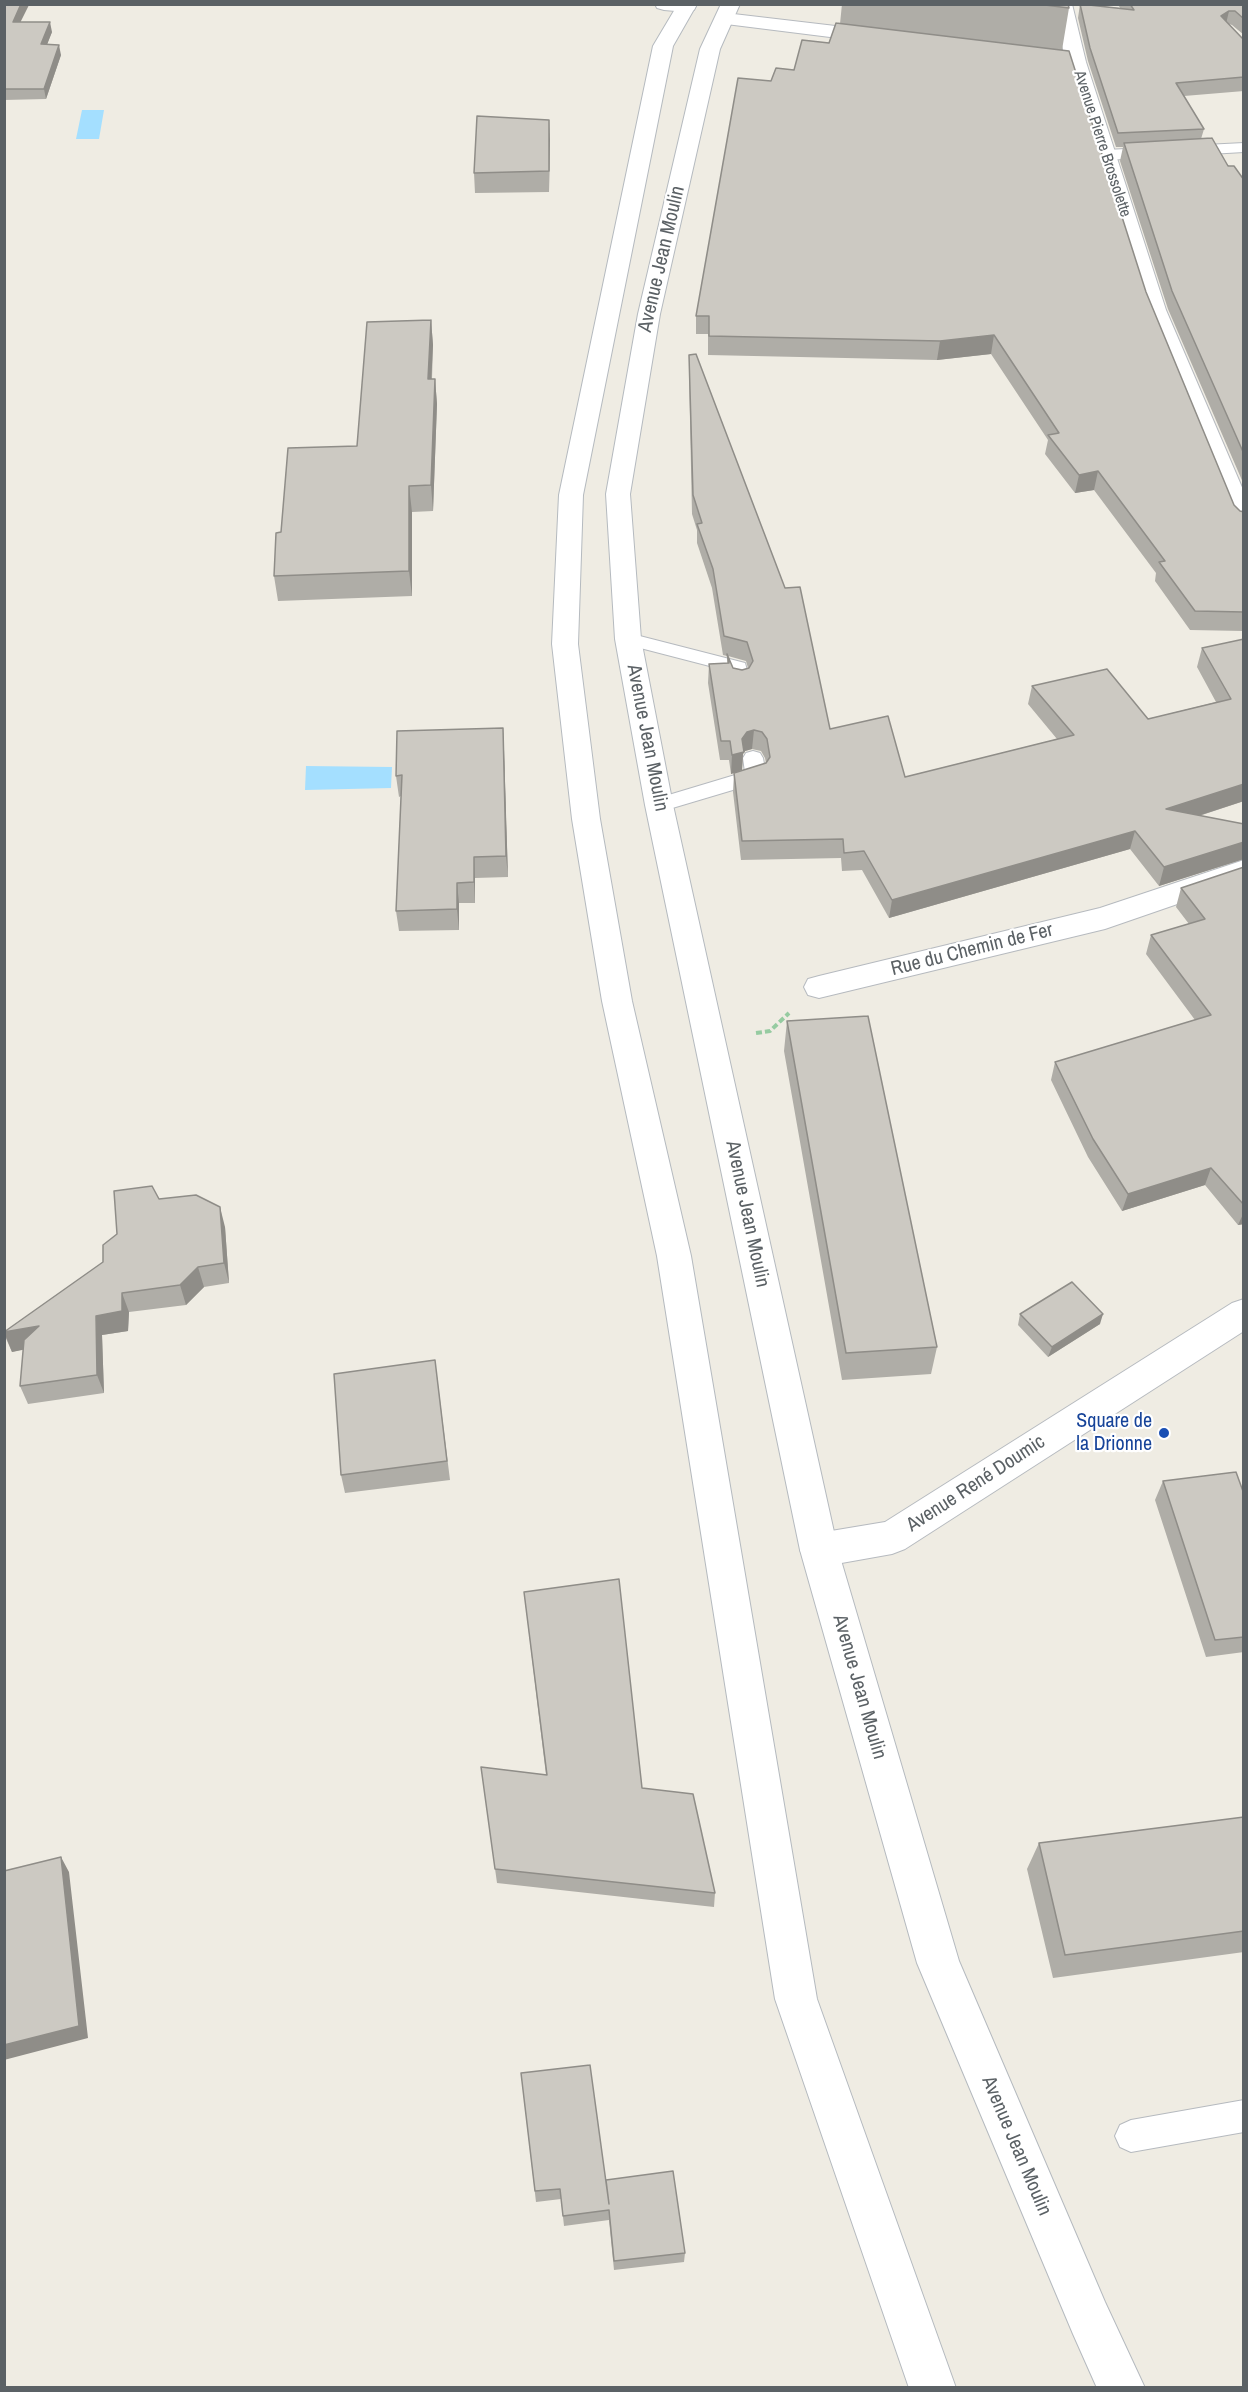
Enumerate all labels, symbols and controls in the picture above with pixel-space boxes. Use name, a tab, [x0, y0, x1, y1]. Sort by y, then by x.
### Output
street label: Avenue Pierre Brossolette	[1069, 68, 1135, 220]
street label: Avenue Jean Moulin	[634, 184, 690, 334]
street label: Avenue Jean Moulin	[621, 662, 673, 814]
street label: Rue du Chemin de Fer	[889, 918, 1055, 982]
street label: Avenue Jean Moulin	[720, 1139, 774, 1289]
place label: Square de la Drionne	[1076, 1410, 1152, 1457]
marker: Square de la Drionne	[1157, 1426, 1171, 1440]
street label: Avenue René Doumic	[902, 1430, 1050, 1538]
street label: Avenue Jean Moulin	[827, 1612, 891, 1762]
street label: Avenue Jean Moulin	[976, 2073, 1056, 2219]

